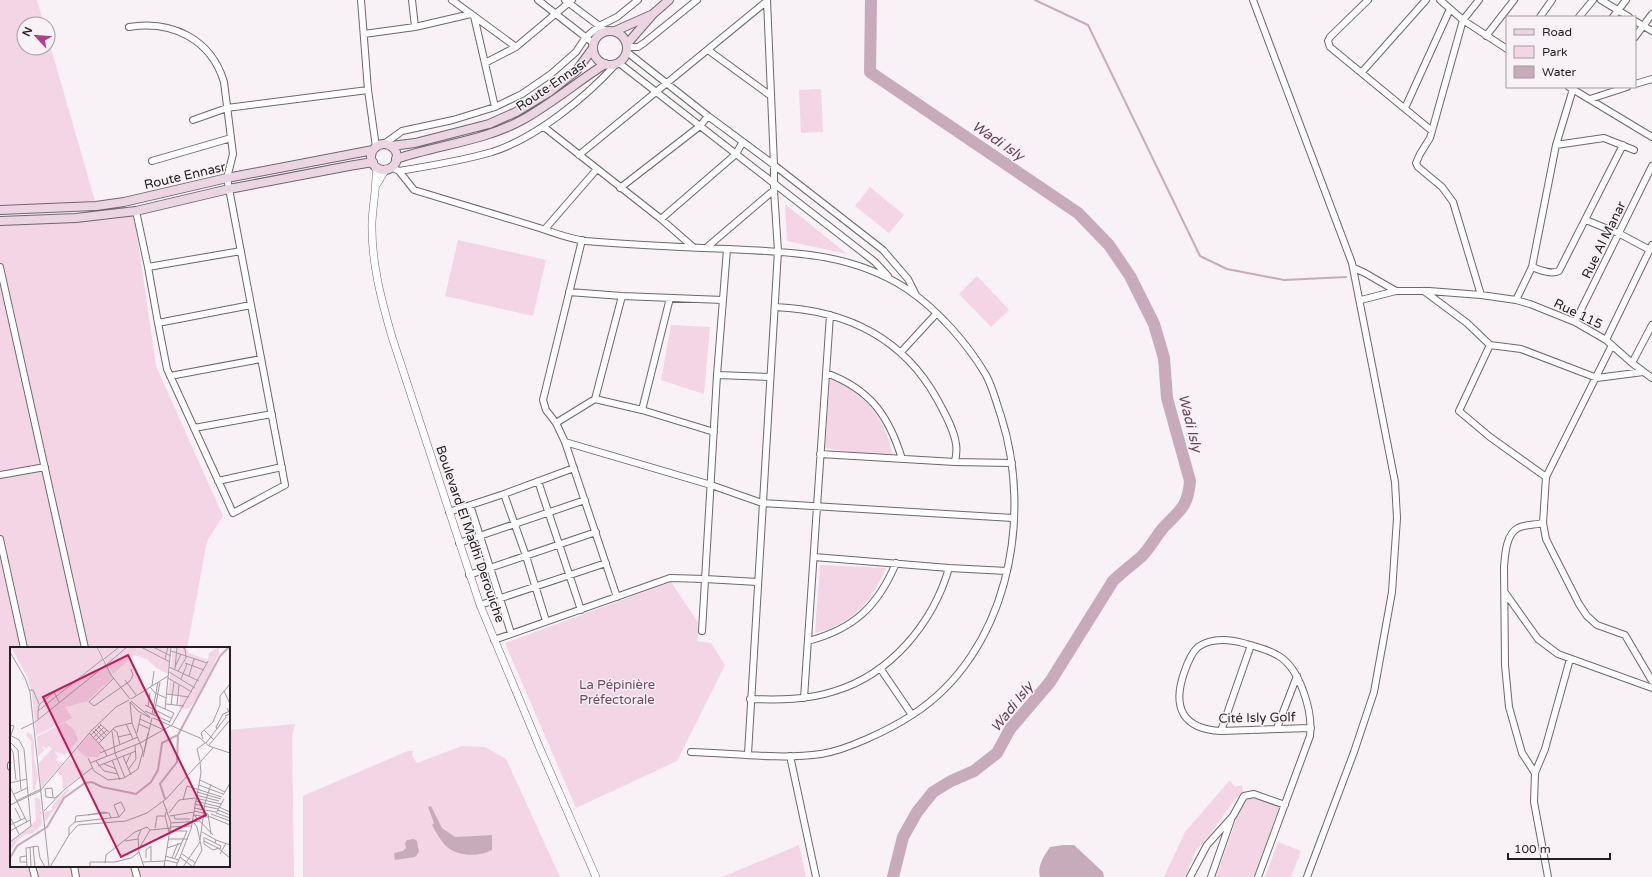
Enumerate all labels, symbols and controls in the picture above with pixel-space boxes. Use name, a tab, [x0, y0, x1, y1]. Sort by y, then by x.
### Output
north arrow	[16, 16, 56, 56]
legend	[1506, 16, 1636, 88]
text: N	[20, 25, 35, 39]
text: Road	[1542, 25, 1572, 39]
text: Park	[1542, 45, 1568, 59]
street label: Route Ennasr	[513, 55, 591, 115]
text: Water	[1542, 65, 1577, 79]
water label: Wadi Isly	[969, 117, 1028, 165]
street label: Route Ennasr	[143, 159, 227, 193]
street label: Rue Al Manar	[1578, 199, 1630, 281]
street label: Rue 115	[1551, 295, 1605, 333]
water label: Wadi Isly	[1175, 392, 1206, 455]
street label: Boulevard El Madhi Derouiche	[432, 443, 508, 625]
inset map	[10, 647, 230, 867]
park label: La Pépinière Préfectorale	[579, 677, 655, 708]
water label: Wadi Isly	[987, 677, 1038, 735]
street label: Cité Isly Golf	[1218, 709, 1296, 727]
scale bar	[1508, 835, 1610, 861]
text: 100 m	[1514, 842, 1551, 856]

